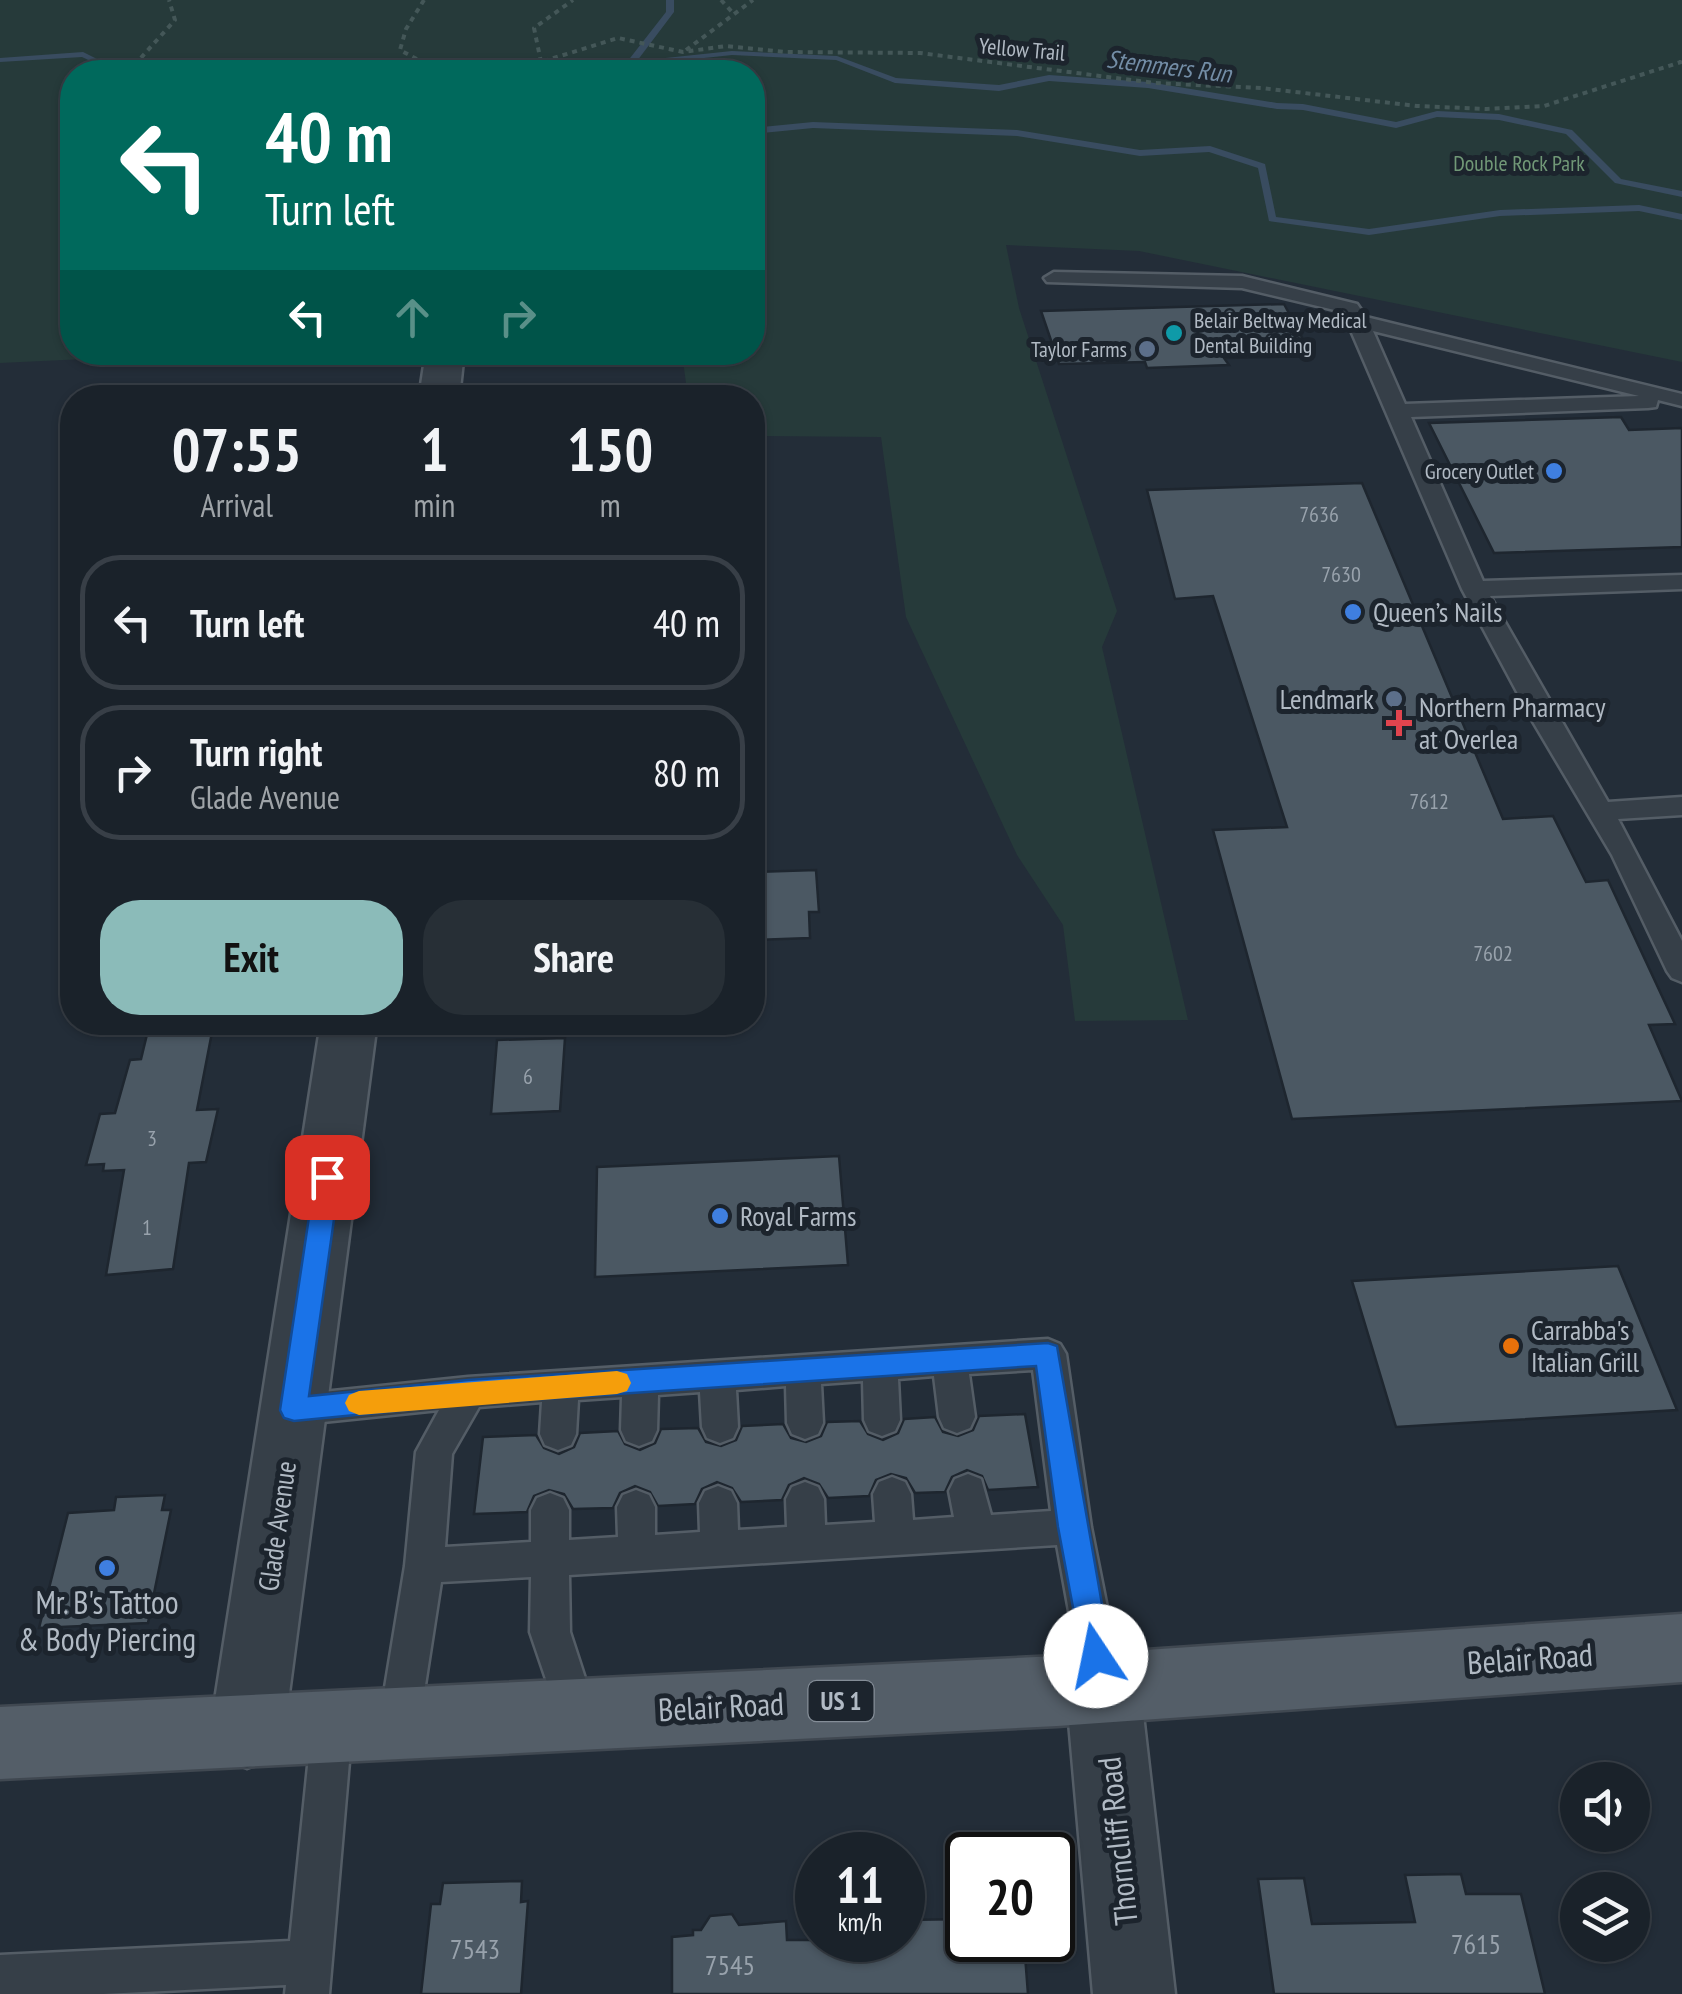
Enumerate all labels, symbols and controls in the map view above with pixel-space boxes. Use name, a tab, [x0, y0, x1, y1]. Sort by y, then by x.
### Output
street label: Yellow Trail	[978, 31, 1067, 67]
water label: Stemmers Run	[1105, 43, 1235, 90]
text: 40 m	[265, 91, 393, 181]
icon: left	[100, 100, 230, 230]
park label: Double Rock Park	[1453, 149, 1585, 177]
text: Turn left	[265, 179, 395, 237]
icon: left	[280, 290, 335, 345]
icon: ahead	[385, 290, 440, 345]
icon: right	[490, 290, 545, 345]
place label: Belair Beltway Medical Dental Building	[1194, 306, 1368, 359]
marker: Belair Beltway Medical Dental Building	[1163, 322, 1185, 344]
place label: Taylor Farms	[1031, 335, 1127, 363]
marker: Taylor Farms	[1136, 338, 1158, 360]
text: 07:55	[172, 410, 302, 488]
text: 1	[420, 410, 449, 488]
text: 150	[567, 410, 653, 488]
place label: Grocery Outlet	[1425, 457, 1534, 485]
marker: Grocery Outlet	[1543, 460, 1565, 482]
text: Arrival	[201, 484, 273, 526]
text: min	[413, 484, 455, 526]
text: m	[600, 484, 621, 526]
house number: 7636	[1299, 500, 1339, 528]
house number: 7630	[1321, 560, 1361, 588]
place label: Queen’s Nails	[1373, 593, 1503, 630]
icon: left	[105, 595, 160, 650]
text: Turn left	[190, 598, 304, 647]
text: 40 m	[653, 598, 720, 647]
marker: Queen’s Nails	[1342, 601, 1364, 623]
place label: Lendmark	[1280, 680, 1374, 717]
marker: Lendmark	[1383, 688, 1405, 710]
place label: Northern Pharmacy at Overlea	[1419, 688, 1606, 757]
marker: Northern Pharmacy at Overlea	[1388, 712, 1410, 734]
text: Turn right	[190, 727, 322, 776]
icon: right	[105, 745, 160, 800]
text: 80 m	[653, 748, 720, 797]
text: Glade Avenue	[190, 776, 340, 818]
house number: 7612	[1409, 787, 1449, 815]
button: Exit	[100, 900, 403, 1015]
button: Share	[423, 900, 725, 1015]
house number: 7602	[1473, 939, 1513, 967]
house number: 6	[523, 1062, 533, 1090]
house number: 3	[147, 1124, 157, 1152]
pin	[285, 1135, 370, 1220]
icon: arrive	[300, 1150, 355, 1205]
place label: Royal Farms	[740, 1197, 856, 1234]
marker: Royal Farms	[709, 1205, 731, 1227]
house number: 1	[142, 1213, 152, 1241]
place label: Carrabba's Italian Grill	[1531, 1311, 1640, 1380]
marker: Carrabba's Italian Grill	[1500, 1335, 1522, 1357]
street label: Glade Avenue	[249, 1458, 304, 1593]
marker: Mr. B's Tattoo & Body Piercing	[96, 1557, 118, 1579]
place label: Mr. B's Tattoo & Body Piercing	[18, 1581, 196, 1660]
position arrow	[1044, 1604, 1148, 1708]
street label: Belair Road	[1466, 1633, 1594, 1683]
road number: US 1	[808, 1681, 874, 1721]
street label: Belair Road	[657, 1682, 785, 1730]
street label: Thorncliff Road	[1087, 1755, 1147, 1927]
map controls	[1560, 1762, 1650, 1962]
button: sound	[1560, 1762, 1650, 1852]
speed limit sign: 20	[945, 1832, 1075, 1962]
text: 11	[836, 1852, 884, 1917]
button: layers	[1560, 1872, 1650, 1962]
text: km/h	[838, 1906, 882, 1938]
house number: 7615	[1451, 1925, 1501, 1962]
house number: 7543	[450, 1930, 500, 1967]
house number: 7545	[705, 1946, 755, 1983]

